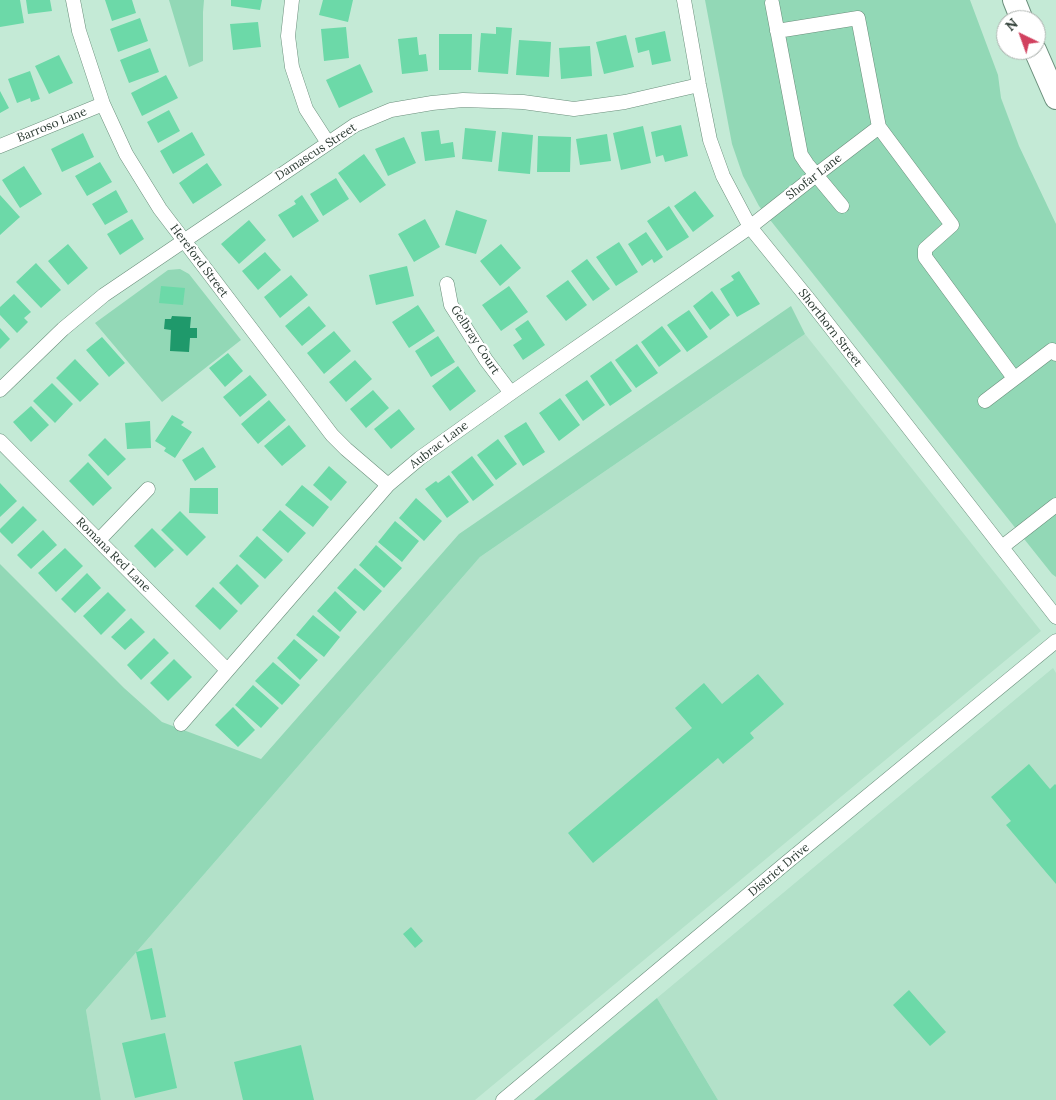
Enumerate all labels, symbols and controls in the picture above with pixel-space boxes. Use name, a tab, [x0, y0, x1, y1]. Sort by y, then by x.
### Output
north arrow	[996, 10, 1046, 60]
text: N	[1002, 14, 1022, 35]
street label: Barroso Lane	[15, 104, 89, 146]
street label: Damascus Street	[273, 120, 359, 184]
street label: Shofar Lane	[783, 151, 845, 203]
street label: Hereford Street	[167, 222, 231, 300]
street label: Shorthorn Street	[795, 286, 865, 370]
street label: Gelbray Court	[447, 303, 503, 377]
street label: Aubrac Lane	[407, 418, 471, 472]
street label: Romana Red Lane	[73, 515, 153, 595]
street label: District Drive	[746, 840, 812, 900]

